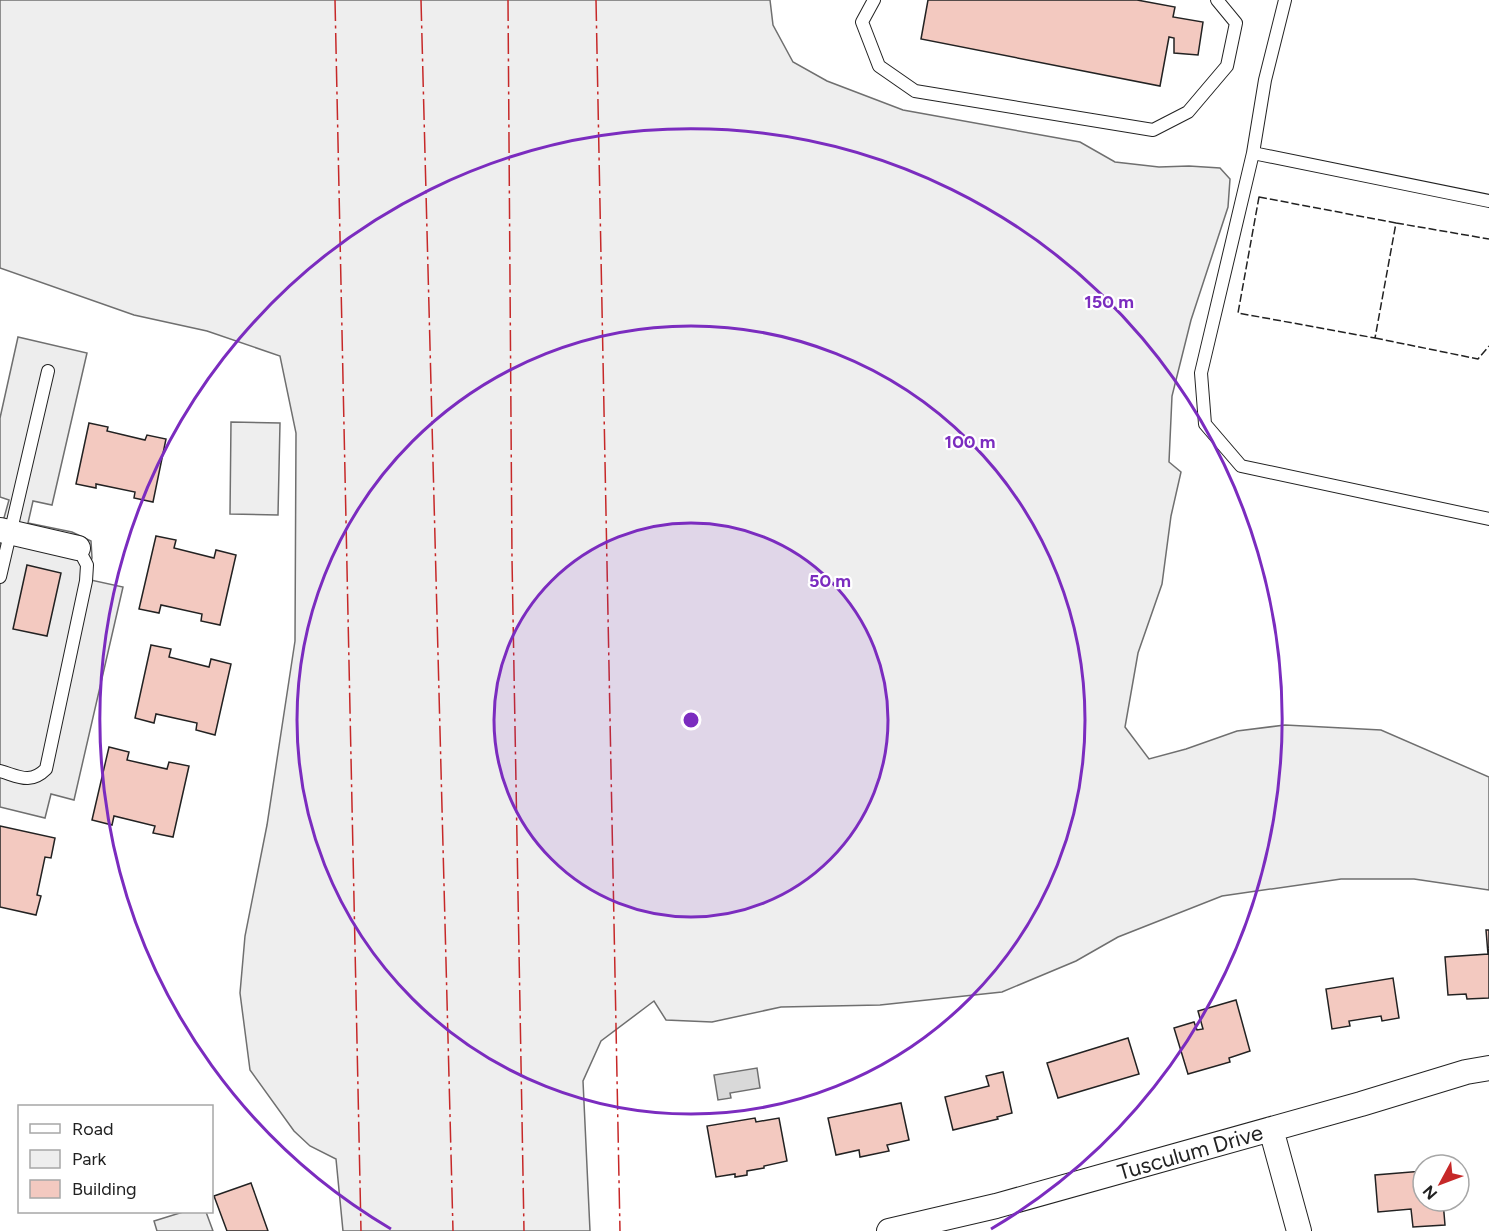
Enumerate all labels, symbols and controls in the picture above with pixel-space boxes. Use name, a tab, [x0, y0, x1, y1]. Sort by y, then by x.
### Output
text: 150 m	[1084, 291, 1134, 313]
text: 100 m	[945, 431, 995, 453]
text: 50 m	[809, 570, 851, 592]
centre of rings	[681, 710, 701, 730]
legend	[18, 1105, 213, 1213]
text: Road	[72, 1118, 113, 1140]
street label: Tusculum Drive	[1114, 1119, 1266, 1186]
text: Park	[72, 1148, 107, 1170]
north arrow	[1411, 1153, 1471, 1213]
text: Building	[72, 1178, 137, 1200]
text: N	[1419, 1182, 1441, 1203]

